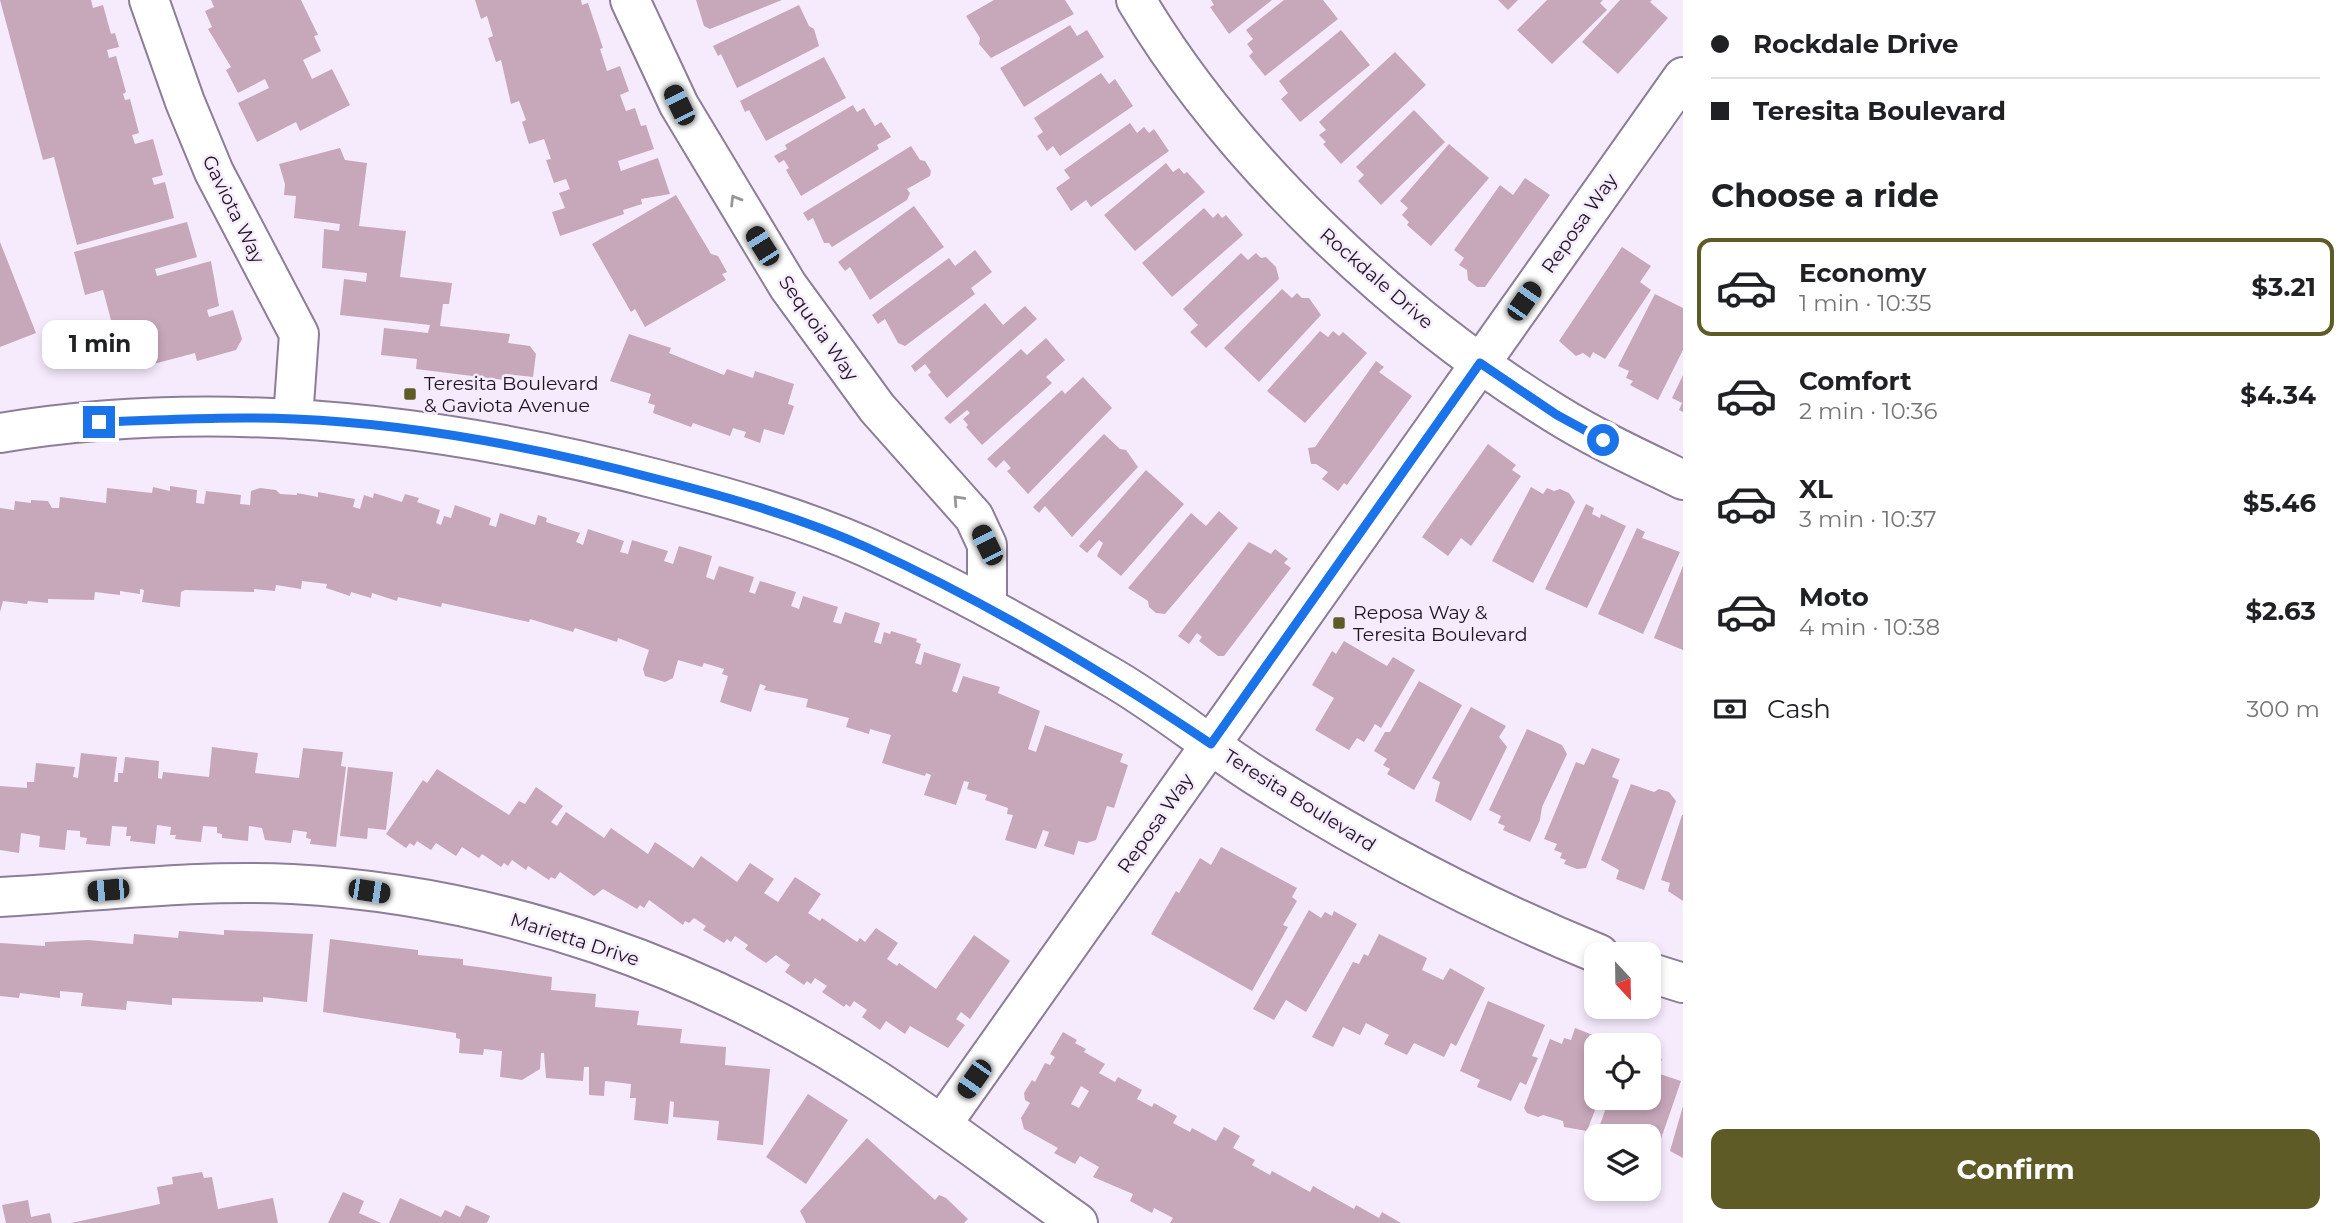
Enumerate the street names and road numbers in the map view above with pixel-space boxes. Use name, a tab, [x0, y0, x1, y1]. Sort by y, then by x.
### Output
street label: Gaviota Way	[197, 151, 270, 268]
street label: Reposa Way	[1537, 168, 1623, 278]
street label: Rockdale Drive	[1315, 223, 1438, 334]
street label: Sequoia Way	[774, 271, 864, 386]
street label: Teresita Boulevard	[1220, 744, 1380, 856]
street label: Reposa Way	[1113, 768, 1199, 878]
street label: Marietta Drive	[507, 908, 642, 971]

